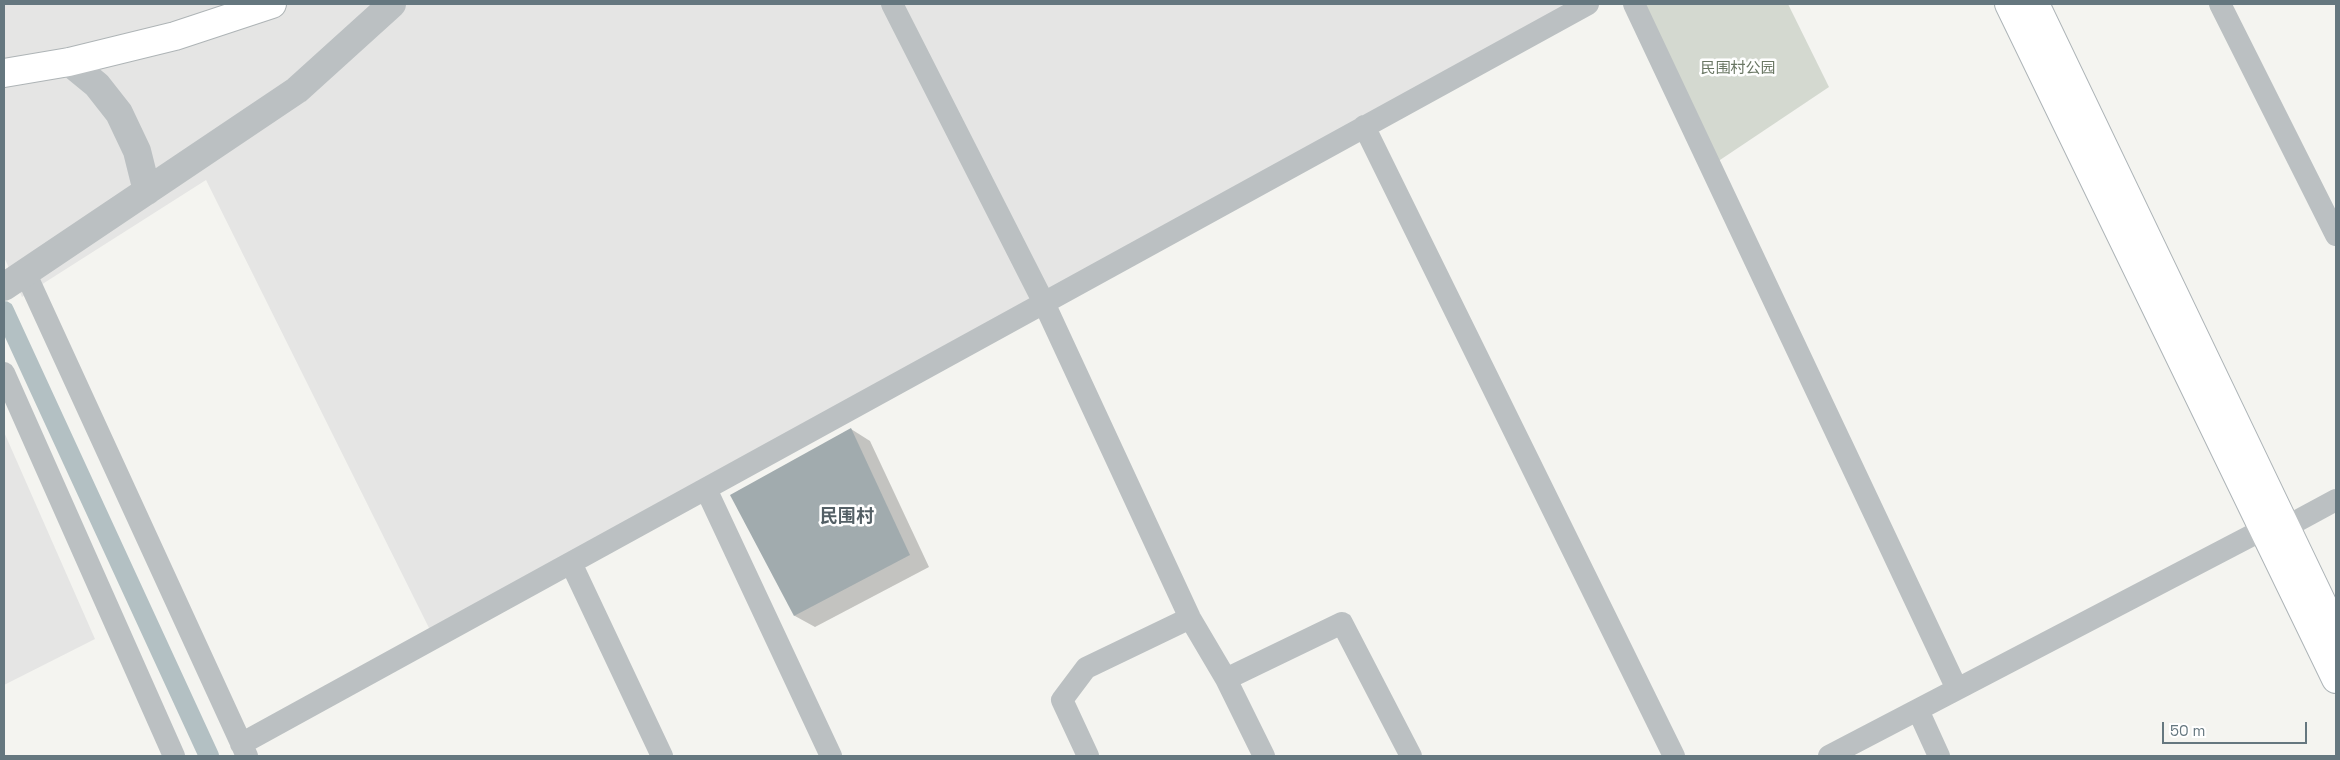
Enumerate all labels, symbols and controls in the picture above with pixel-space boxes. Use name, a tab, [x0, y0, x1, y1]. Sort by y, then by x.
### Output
park label: 民围村公园	[1701, 60, 1775, 78]
district label: 民围村	[820, 506, 874, 528]
scale bar	[2165, 712, 2310, 744]
text: 50 m	[2170, 721, 2205, 740]

